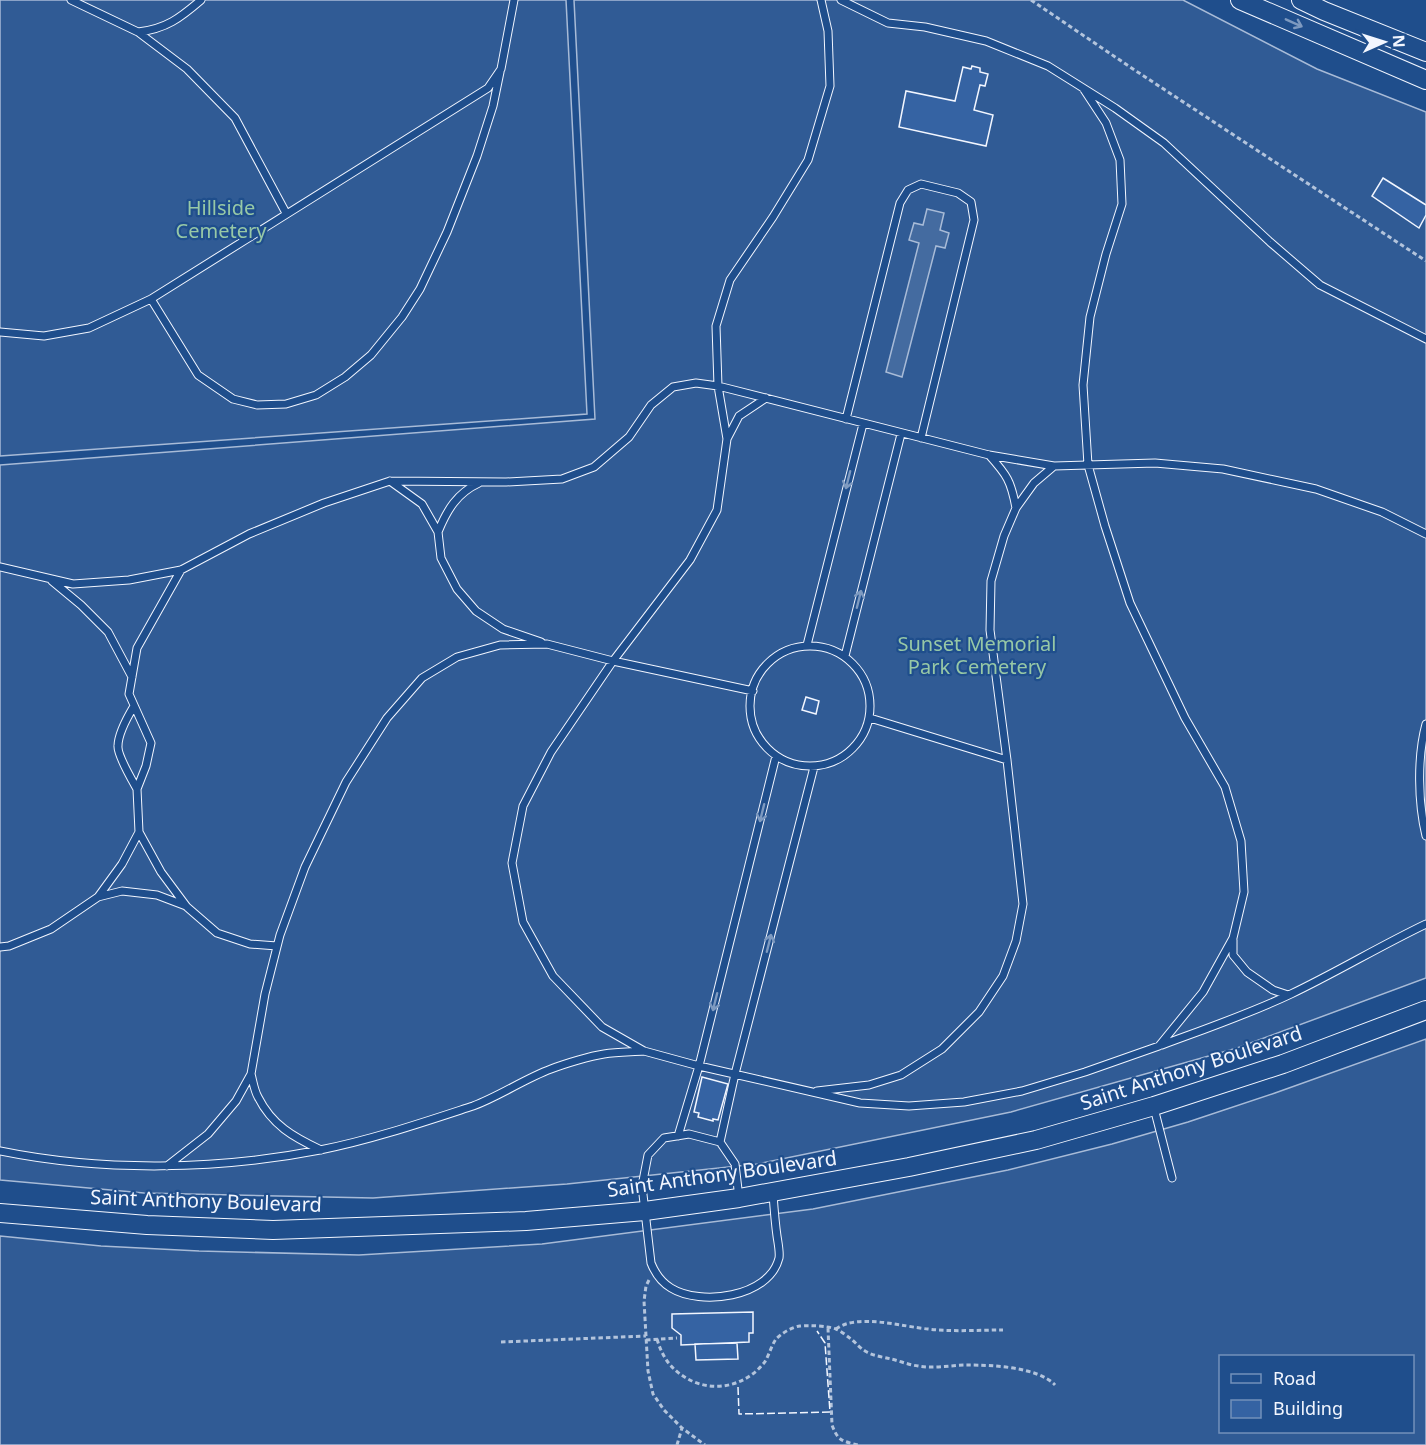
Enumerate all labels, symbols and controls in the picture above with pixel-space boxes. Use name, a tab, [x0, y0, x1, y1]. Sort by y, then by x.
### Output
north arrow	[1354, 12, 1414, 72]
one-way arrow	[1284, 18, 1302, 30]
text: N	[1388, 34, 1410, 48]
park label: Hillside Cemetery	[176, 194, 267, 244]
one-way arrow	[842, 471, 854, 490]
one-way arrow	[854, 590, 866, 609]
park label: Sunset Memorial Park Cemetery	[898, 630, 1057, 680]
one-way arrow	[756, 803, 767, 822]
one-way arrow	[764, 933, 775, 952]
one-way arrow	[709, 992, 720, 1011]
street label: Saint Anthony Boulevard	[1076, 1019, 1305, 1116]
street label: Saint Anthony Boulevard	[605, 1144, 839, 1203]
street label: Saint Anthony Boulevard	[90, 1183, 322, 1218]
legend	[1219, 1355, 1414, 1433]
text: Road	[1273, 1366, 1316, 1390]
text: Building	[1273, 1396, 1343, 1420]

